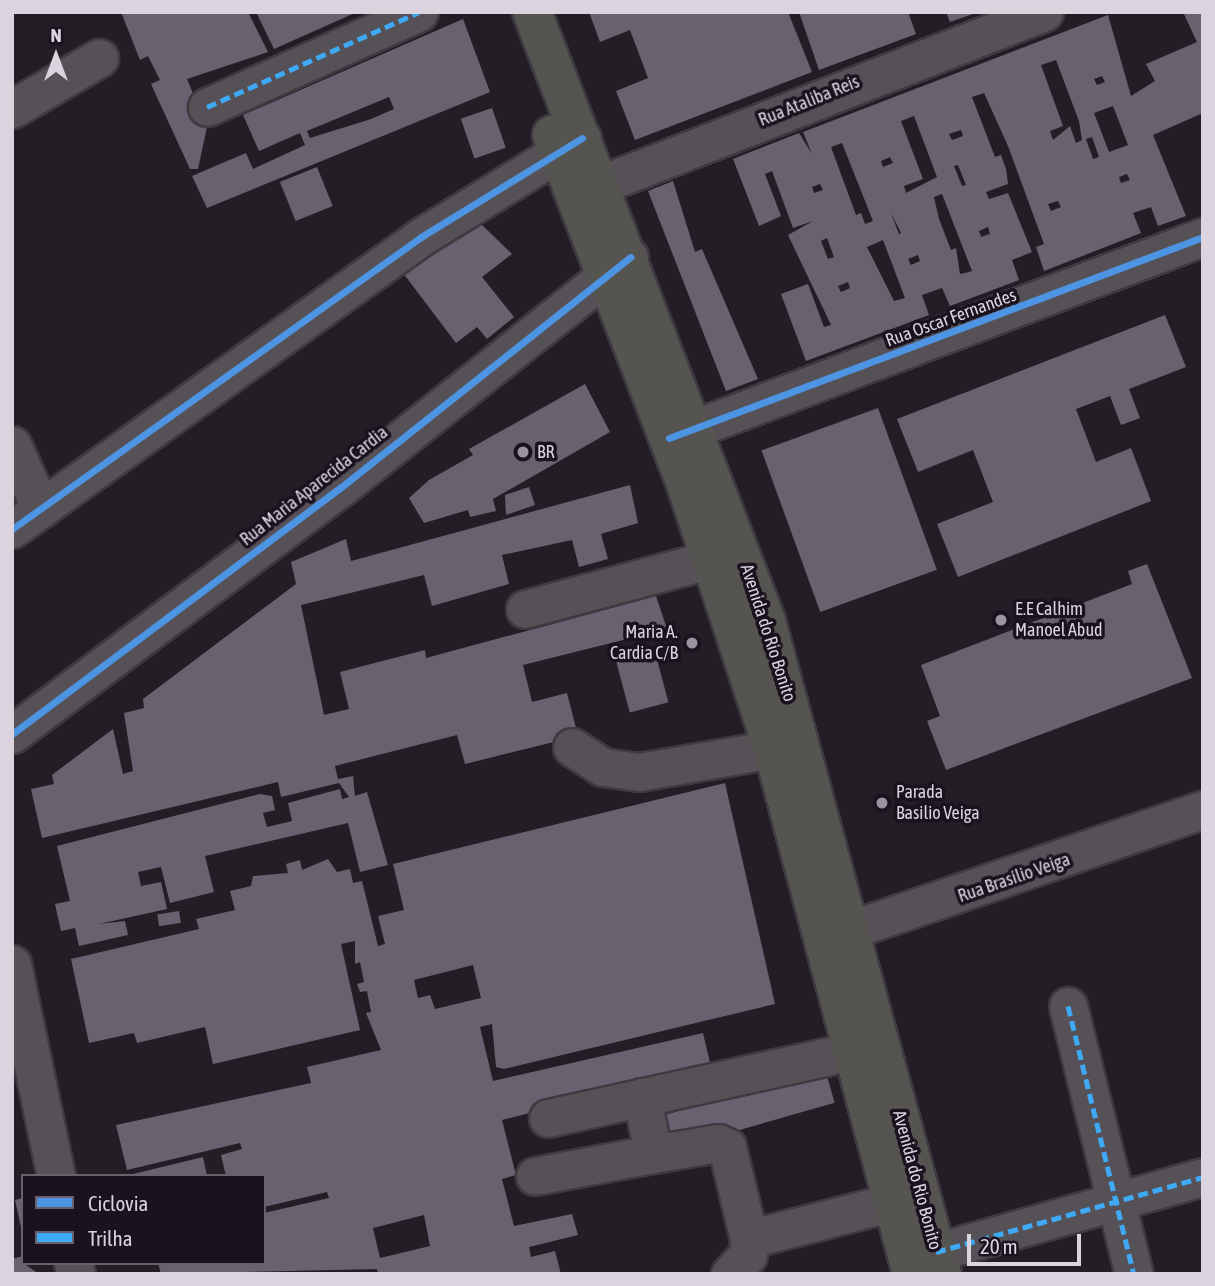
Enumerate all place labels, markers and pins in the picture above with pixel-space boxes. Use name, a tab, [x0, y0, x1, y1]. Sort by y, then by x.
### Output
place label: BR	[537, 441, 555, 463]
marker: BR	[515, 444, 531, 460]
place label: E.E Calhim Manoel Abud	[1015, 599, 1103, 642]
marker: E.E Calhim Manoel Abud	[993, 612, 1009, 628]
place label: Maria A. Cardia C/B	[610, 622, 678, 664]
marker: Maria A. Cardia C/B	[684, 635, 700, 651]
place label: Parada Basilio Veiga	[896, 782, 980, 824]
marker: Parada Basilio Veiga	[874, 795, 890, 811]

